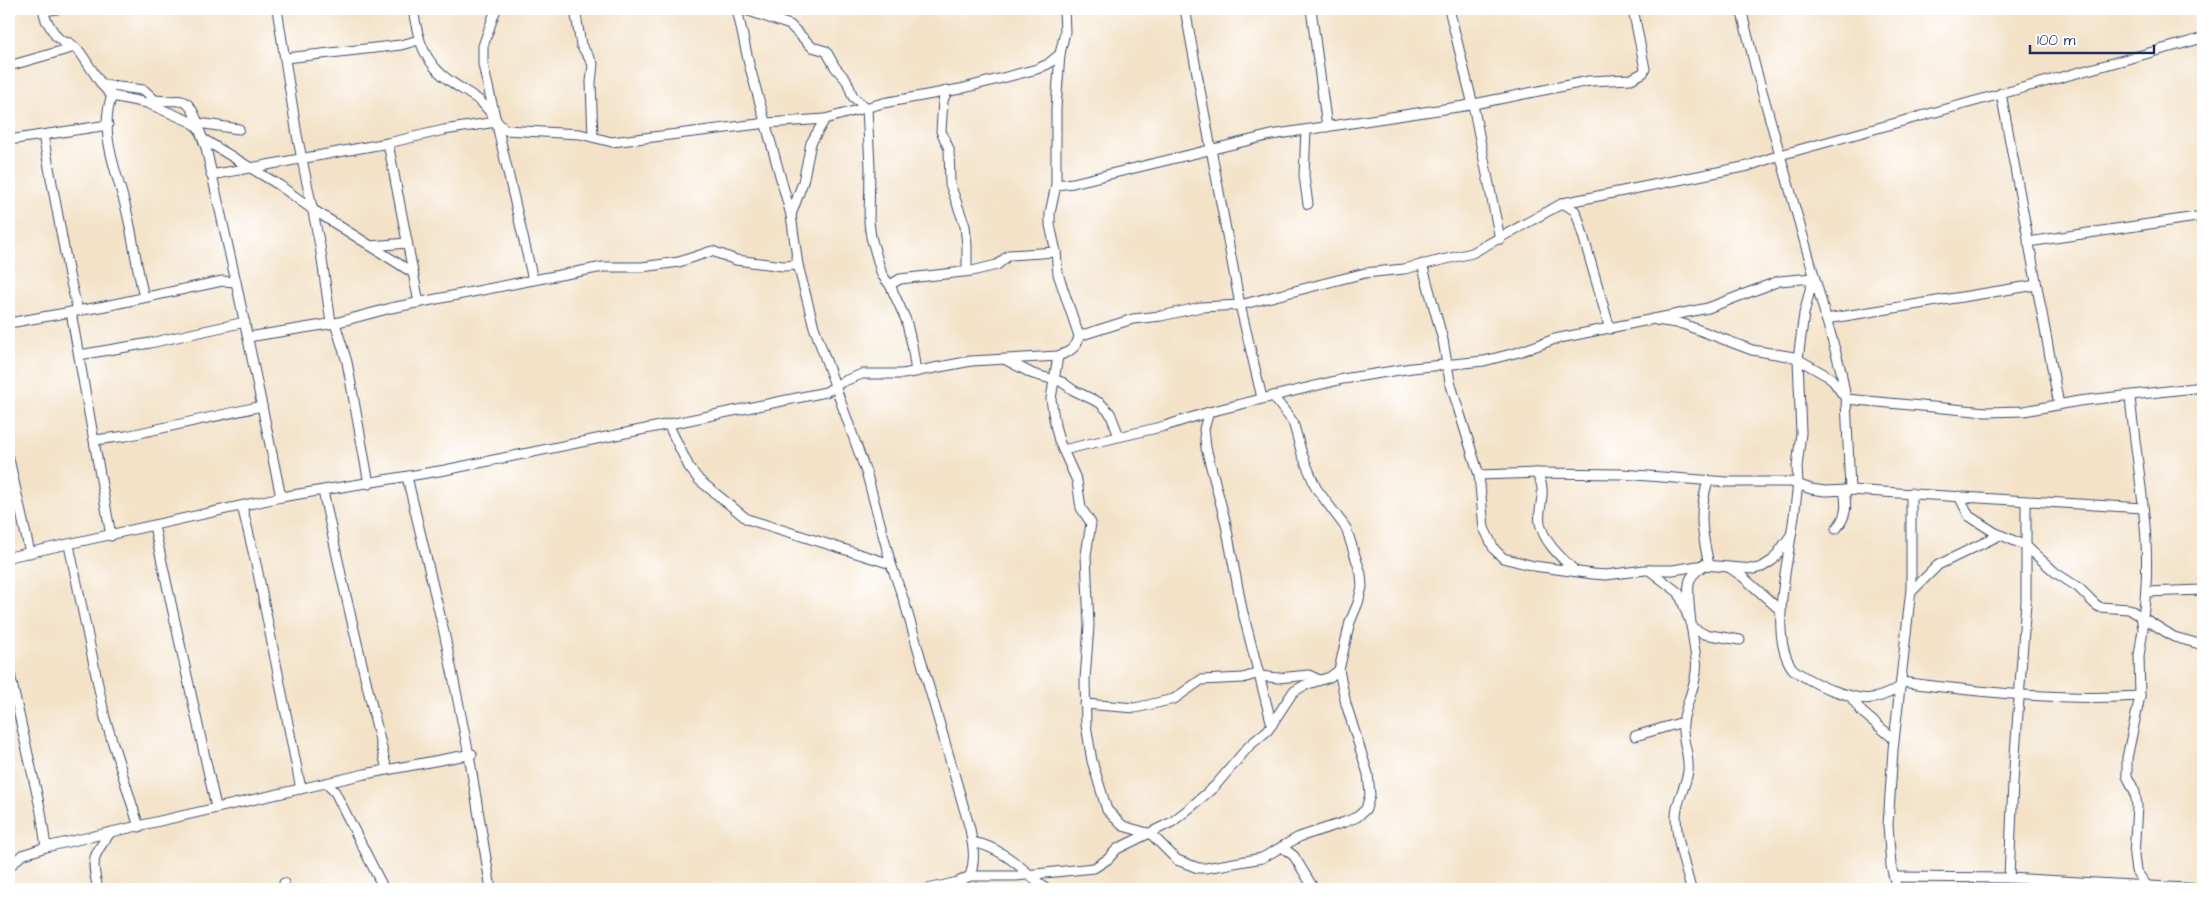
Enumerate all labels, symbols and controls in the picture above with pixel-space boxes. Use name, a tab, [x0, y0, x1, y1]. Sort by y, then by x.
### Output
scale bar	[2030, 22, 2153, 54]
text: 100 m	[2037, 30, 2076, 51]

